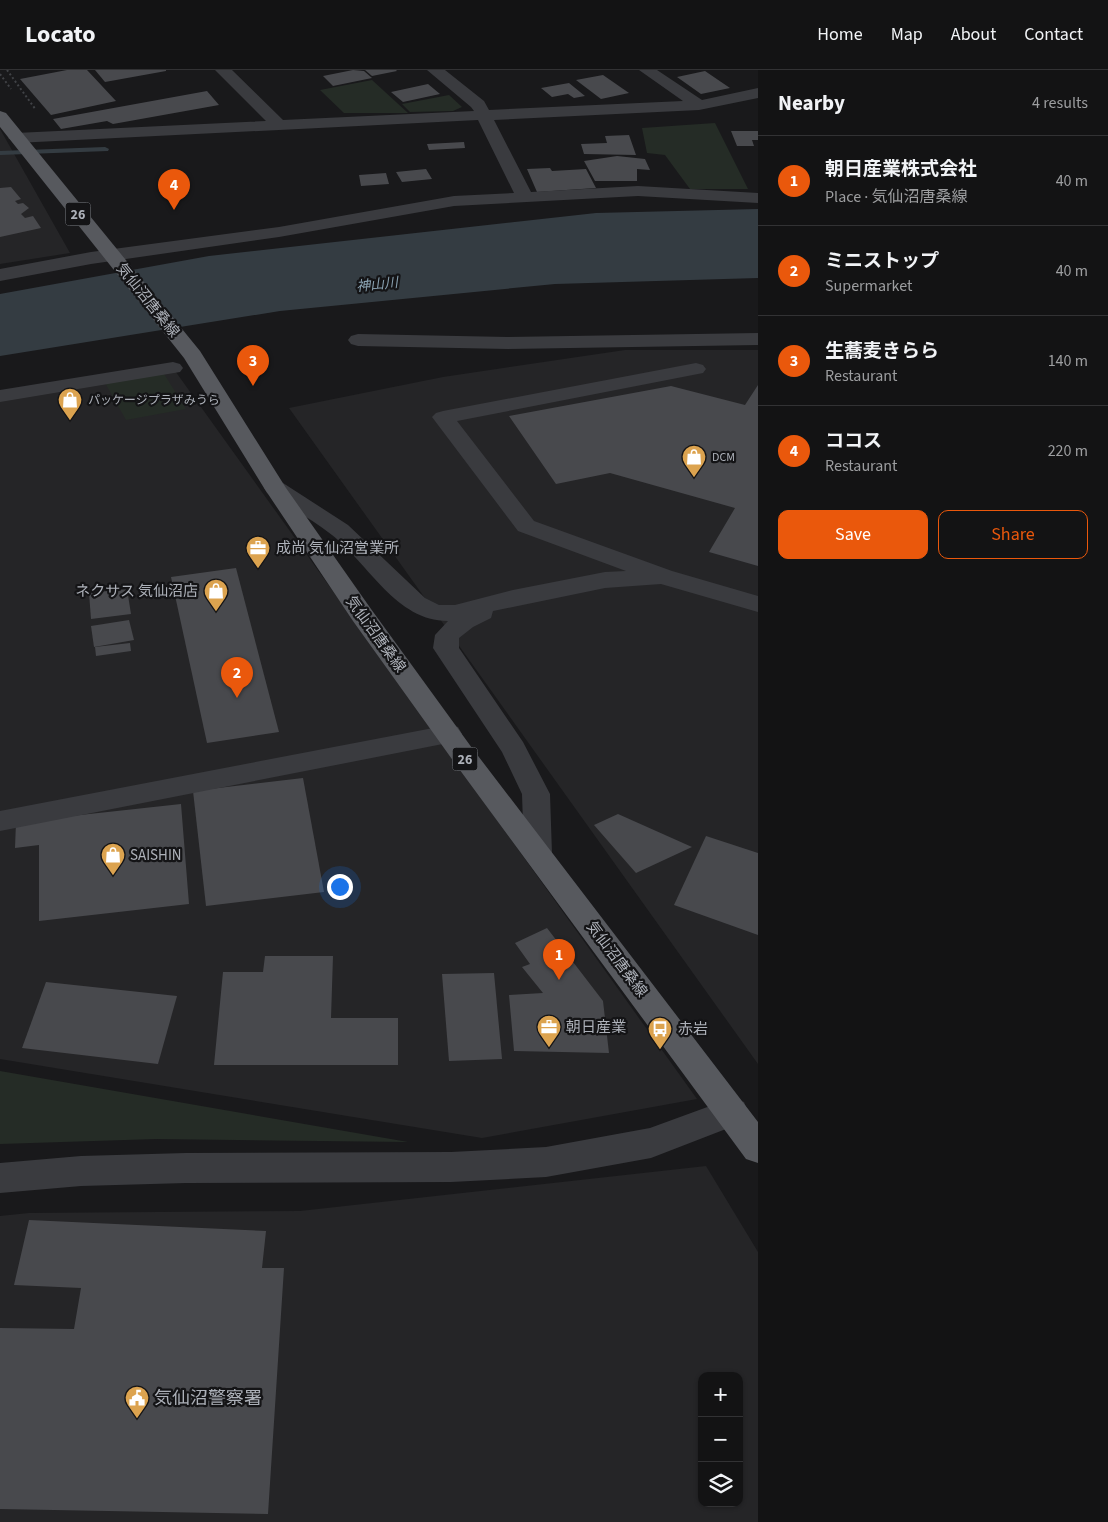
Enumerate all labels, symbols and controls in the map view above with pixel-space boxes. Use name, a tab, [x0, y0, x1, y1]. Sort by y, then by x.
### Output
text: Locato	[25, 17, 96, 52]
text: Home	[817, 22, 863, 47]
text: Map	[891, 22, 923, 47]
text: About	[951, 22, 996, 47]
text: Contact	[1024, 22, 1083, 47]
text: Nearby	[778, 88, 845, 118]
text: 4 results	[1032, 92, 1088, 114]
text: 朝日産業株式会社	[825, 156, 977, 183]
pin: 4	[158, 169, 190, 210]
text: 1	[790, 170, 798, 192]
text: 40 m	[1056, 170, 1088, 192]
text: Place · 気仙沼唐桑線	[825, 186, 967, 208]
road number: 26	[66, 202, 90, 226]
text: ミニストップ	[825, 248, 939, 275]
street label: 気仙沼唐桑線	[111, 259, 184, 342]
text: 2	[790, 260, 798, 282]
text: 40 m	[1056, 260, 1088, 282]
water label: 神山川	[355, 273, 401, 297]
text: Supermarket	[825, 275, 912, 297]
text: 生蕎麦きらら	[825, 338, 939, 365]
pin: 3	[237, 345, 269, 386]
text: 3	[790, 350, 798, 372]
text: 140 m	[1048, 350, 1088, 372]
text: Restaurant	[825, 365, 898, 387]
shop icon: パッケージプラザみうら	[57, 387, 83, 421]
place label: パッケージプラザみうら	[88, 392, 220, 409]
text: ココス	[825, 428, 882, 455]
text: 4	[790, 440, 798, 462]
text: 220 m	[1048, 440, 1088, 462]
shop icon: DCM	[681, 444, 707, 478]
place label: DCM	[712, 449, 735, 466]
text: Restaurant	[825, 455, 898, 477]
button: Save	[778, 510, 928, 559]
button: Share	[938, 510, 1088, 559]
office icon: 成尚 気仙沼営業所	[245, 535, 271, 569]
place label: 成尚 気仙沼営業所	[276, 538, 399, 559]
shop icon: ネクサス 気仙沼店	[203, 578, 229, 612]
place label: ネクサス 気仙沼店	[75, 581, 198, 602]
street label: 気仙沼唐桑線	[341, 592, 411, 677]
pin: 2	[221, 657, 253, 698]
road number: 26	[452, 748, 478, 771]
shop icon: SAISHIN	[100, 842, 126, 876]
place label: SAISHIN	[130, 845, 182, 866]
your location	[327, 874, 353, 900]
street label: 気仙沼唐桑線	[581, 917, 652, 1002]
pin: 1	[543, 939, 575, 980]
office icon: 朝日産業	[536, 1014, 562, 1048]
bus stop icon: 赤岩	[647, 1016, 673, 1050]
place label: 朝日産業	[566, 1017, 626, 1038]
place label: 赤岩	[678, 1019, 708, 1040]
map controls	[698, 1372, 743, 1507]
button: +	[698, 1372, 743, 1417]
public building icon: 気仙沼警察署	[124, 1385, 150, 1419]
place label: 気仙沼警察署	[154, 1386, 262, 1411]
button: −	[698, 1417, 743, 1462]
button: layers	[698, 1462, 743, 1507]

